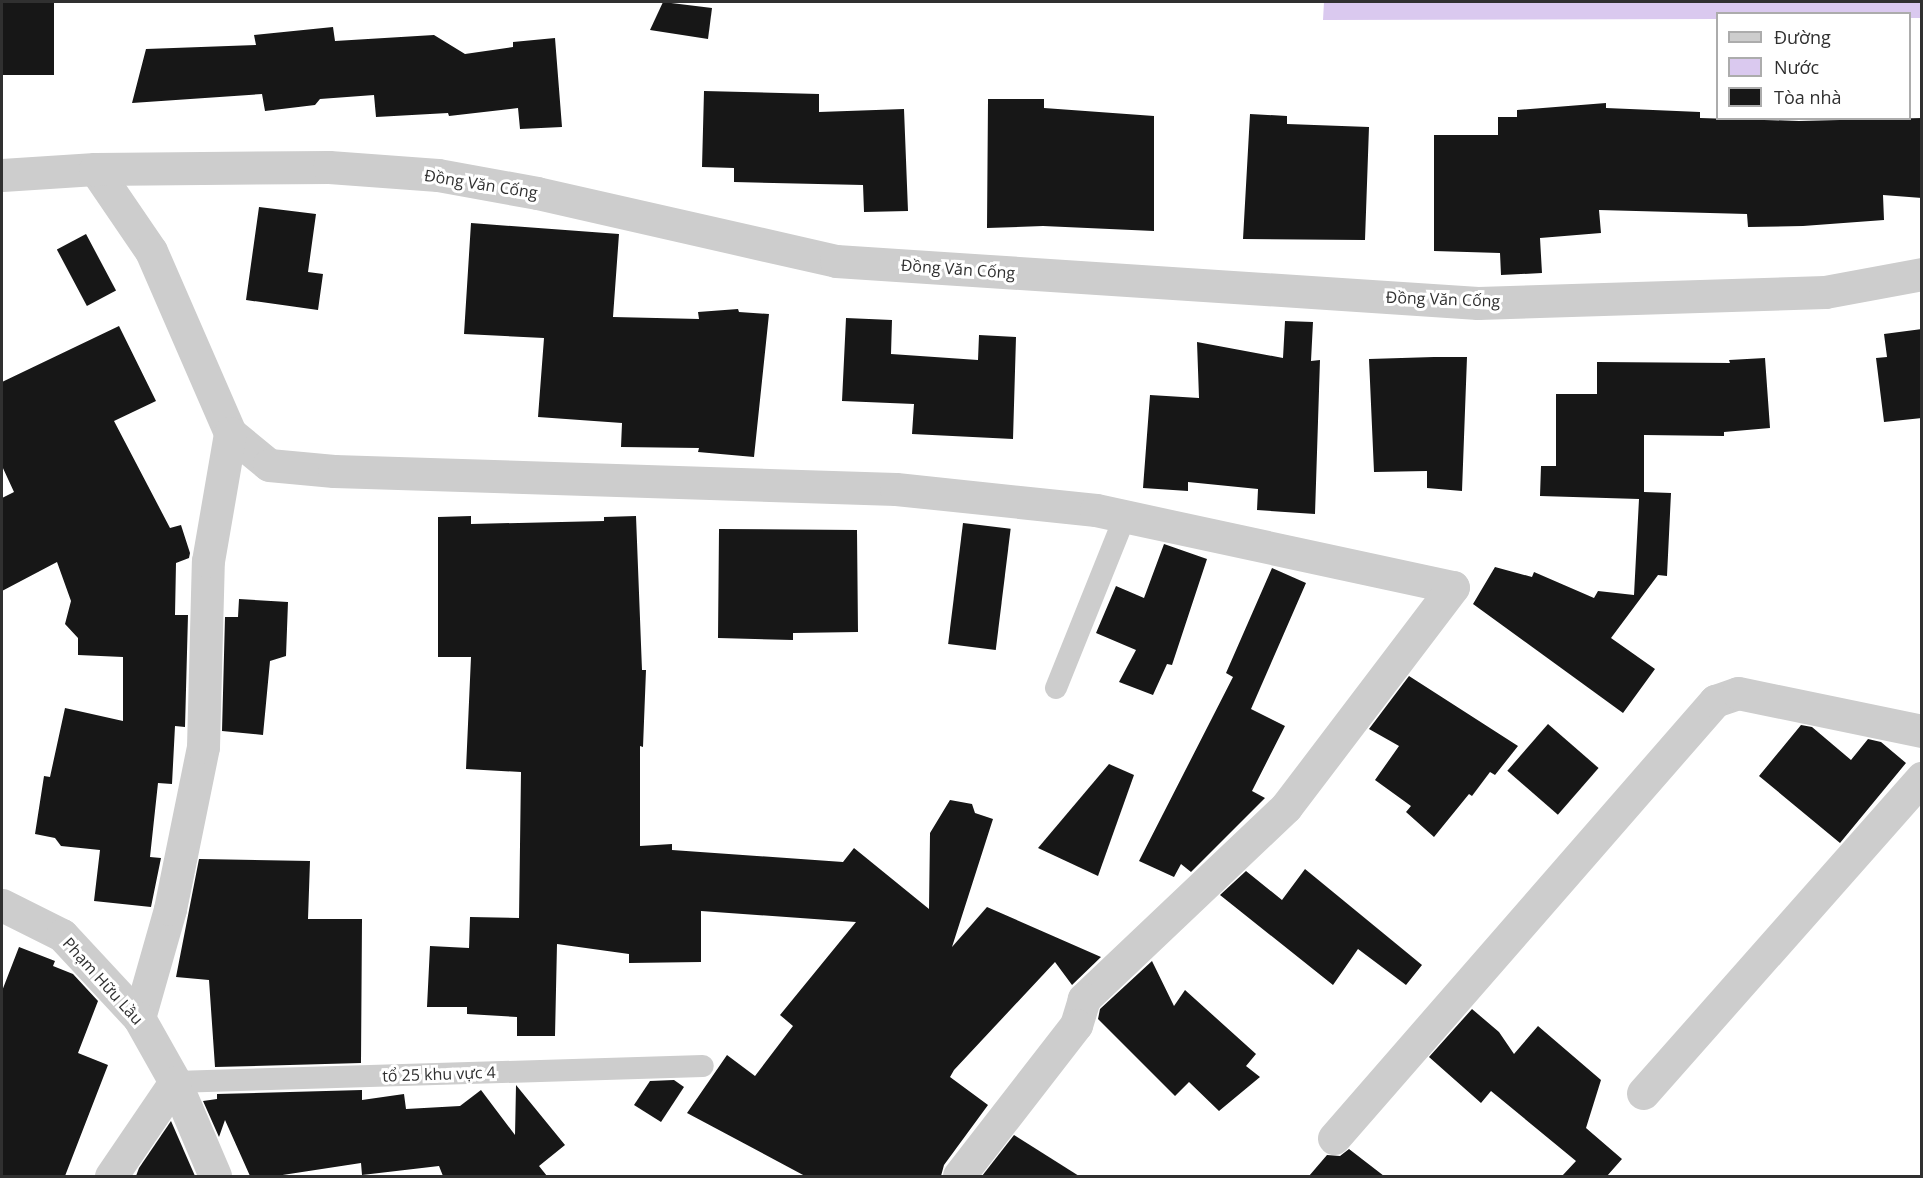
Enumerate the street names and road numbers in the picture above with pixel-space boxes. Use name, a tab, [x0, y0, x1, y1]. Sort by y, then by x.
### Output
street label: Đồng Văn Cống	[423, 166, 539, 202]
street label: Đồng Văn Cống	[900, 255, 1016, 283]
street label: Đồng Văn Cống	[1385, 287, 1501, 311]
street label: Phạm Hữu Lầu	[59, 933, 147, 1029]
street label: tổ 25 khu vực 4	[382, 1062, 496, 1086]

